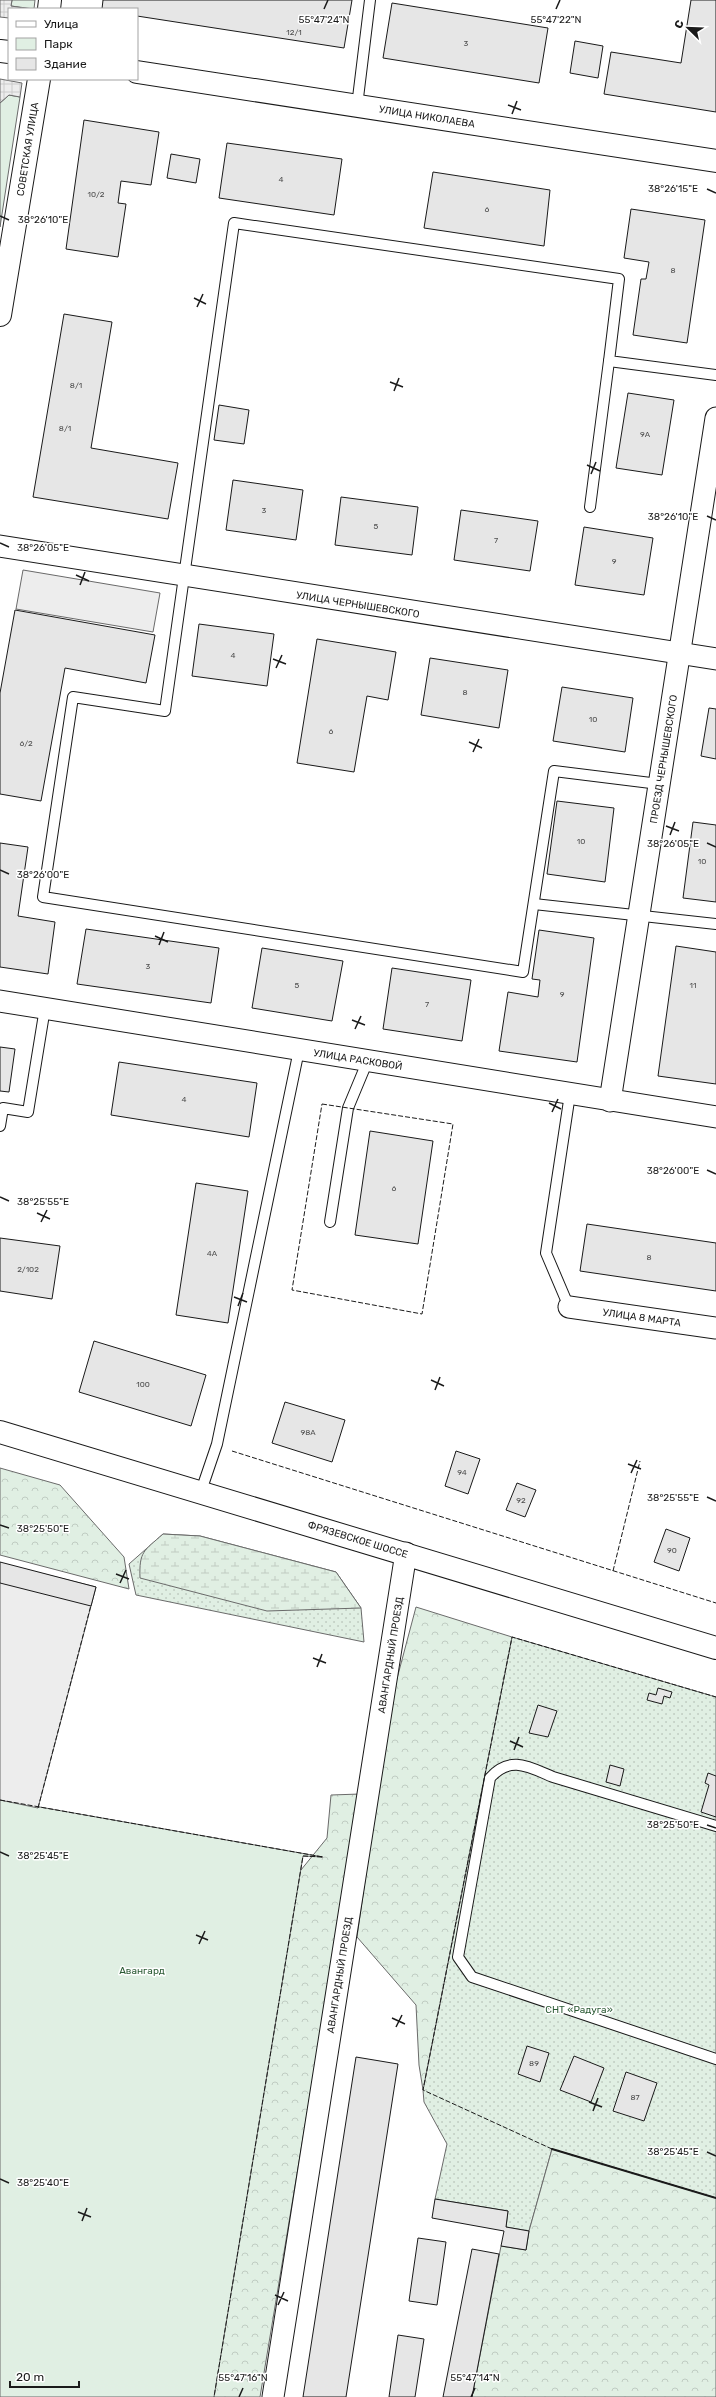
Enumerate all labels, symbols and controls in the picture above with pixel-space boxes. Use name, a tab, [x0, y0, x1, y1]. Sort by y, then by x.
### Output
legend	[8, 8, 138, 80]
north arrow	[668, 8, 708, 48]
text: 55°47'24"N	[298, 14, 350, 26]
text: 55°47'22"N	[530, 14, 582, 26]
text: Улица	[44, 17, 78, 31]
text: С	[672, 18, 687, 30]
house number: 12/1	[286, 28, 302, 37]
text: Парк	[44, 37, 73, 51]
house number: 3	[464, 39, 469, 48]
text: Здание	[44, 57, 87, 71]
street label: СОВЕТСКАЯ УЛИЦА	[15, 101, 41, 197]
street label: УЛИЦА НИКОЛАЕВА	[378, 103, 476, 131]
house number: 4	[279, 175, 284, 184]
text: 38°26'15"E	[648, 183, 698, 195]
house number: 10/2	[88, 190, 105, 199]
house number: 6	[485, 205, 490, 214]
text: 38°26'10"E	[18, 214, 68, 226]
house number: 8	[670, 266, 676, 275]
house number: 8/1	[70, 381, 82, 390]
house number: 8/1	[59, 424, 71, 433]
house number: 9А	[640, 430, 651, 439]
house number: 3	[262, 506, 267, 515]
text: 38°26'10"E	[648, 511, 698, 523]
house number: 5	[374, 522, 379, 531]
house number: 7	[494, 536, 498, 545]
text: 38°26'05"E	[17, 542, 69, 554]
house number: 9	[612, 557, 617, 566]
street label: УЛИЦА ЧЕРНЫШЕВСКОГО	[295, 589, 421, 621]
house number: 4	[231, 651, 236, 660]
house number: 8	[462, 688, 468, 697]
street label: ПРОЕЗД ЧЕРНЫШЕВСКОГО	[648, 694, 680, 824]
house number: 10	[589, 715, 597, 724]
house number: 6	[329, 727, 334, 736]
house number: 6/2	[19, 739, 33, 748]
house number: 10	[577, 837, 585, 846]
text: 38°26'05"E	[647, 838, 699, 850]
house number: 10	[698, 857, 706, 866]
text: 38°26'00"E	[17, 869, 69, 881]
house number: 3	[146, 962, 151, 971]
house number: 5	[295, 981, 300, 990]
house number: 11	[690, 981, 696, 990]
house number: 9	[560, 990, 565, 999]
house number: 7	[425, 1000, 429, 1009]
street label: УЛИЦА РАСКОВОЙ	[312, 1047, 403, 1073]
house number: 4	[182, 1095, 187, 1104]
text: 38°26'00"E	[647, 1165, 699, 1177]
house number: 6	[392, 1184, 397, 1193]
text: 38°25'55"E	[17, 1196, 69, 1208]
house number: 4А	[207, 1249, 218, 1258]
house number: 8	[646, 1253, 652, 1262]
house number: 2/102	[17, 1265, 39, 1274]
street label: УЛИЦА 8 МАРТА	[602, 1307, 682, 1329]
house number: 100	[136, 1380, 150, 1389]
house number: 98А	[300, 1428, 316, 1437]
house number: 94	[457, 1468, 467, 1477]
text: 38°25'55"E	[647, 1492, 699, 1504]
house number: 92	[516, 1496, 526, 1505]
street label: ФРЯЗЕВСКОЕ ШОССЕ	[306, 1519, 409, 1561]
text: 38°25'50"E	[17, 1523, 69, 1535]
house number: 90	[667, 1546, 677, 1555]
street label: АВАНГАРДНЫЙ ПРОЕЗД	[376, 1596, 406, 1714]
text: 38°25'50"E	[647, 1819, 699, 1831]
text: 38°25'45"E	[17, 1850, 69, 1862]
street label: АВАНГАРДНЫЙ ПРОЕЗД	[325, 1916, 355, 2034]
park label: Авангард	[119, 1965, 165, 1977]
park label: СНТ «Радуга»	[545, 2004, 613, 2016]
house number: 89	[529, 2059, 539, 2068]
house number: 87	[630, 2093, 640, 2102]
text: 38°25'45"E	[647, 2146, 699, 2158]
text: 38°25'40"E	[17, 2177, 69, 2189]
scale bar	[10, 2363, 79, 2389]
text: 20 m	[16, 2370, 44, 2384]
text: 55°47'16"N	[218, 2372, 268, 2384]
text: 55°47'14"N	[450, 2372, 500, 2384]

